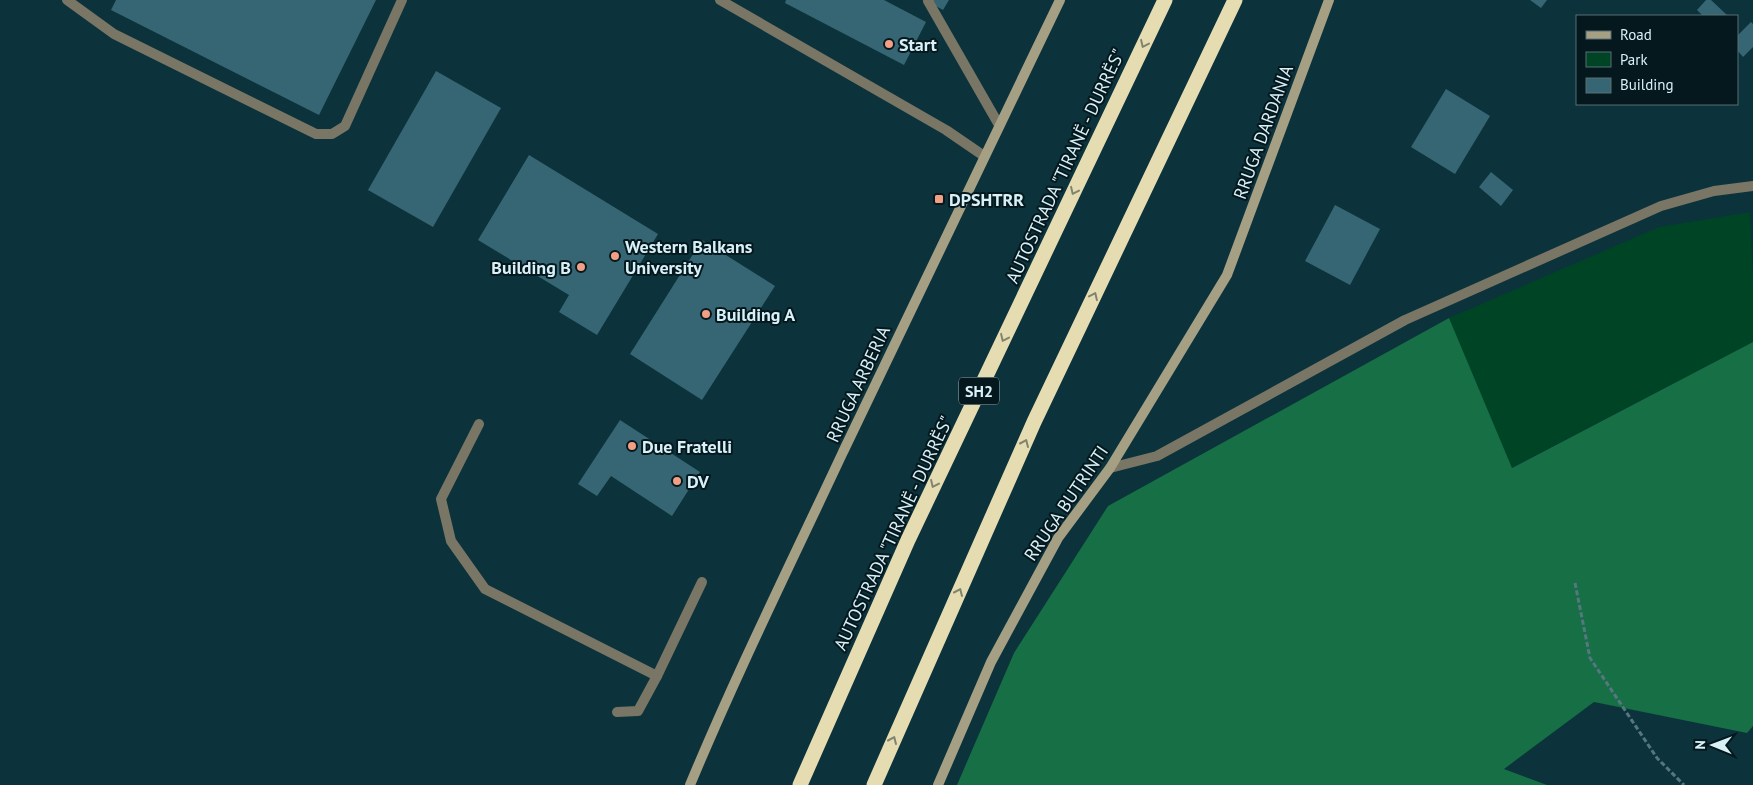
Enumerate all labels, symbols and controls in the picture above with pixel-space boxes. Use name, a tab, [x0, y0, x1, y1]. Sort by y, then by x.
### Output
legend	[1576, 15, 1738, 105]
text: Road	[1620, 25, 1652, 44]
place label: Start	[899, 33, 938, 56]
marker: Start	[883, 38, 895, 50]
one-way arrow	[1139, 39, 1150, 48]
street label: AUTOSTRADA "TIRANË - DURRËS"	[1001, 45, 1129, 287]
text: Park	[1620, 50, 1648, 69]
street label: RRUGA DARDANIA	[1228, 61, 1298, 202]
text: Building	[1620, 75, 1674, 94]
one-way arrow	[1070, 186, 1080, 195]
place label: DPSHTRR	[949, 188, 1024, 211]
marker: DPSHTRR	[933, 193, 945, 205]
place label: Western Balkans University	[625, 235, 753, 279]
marker: Western Balkans University	[609, 250, 621, 262]
place label: Building B	[491, 256, 571, 279]
marker: Building B	[575, 261, 587, 273]
one-way arrow	[1088, 292, 1098, 301]
place label: Building A	[716, 303, 795, 326]
marker: Building A	[700, 308, 712, 320]
street label: RRUGA ARBERIA	[821, 322, 895, 446]
one-way arrow	[1000, 332, 1010, 341]
road number: SH2	[959, 378, 999, 404]
street label: AUTOSTRADA "TIRANË - DURRËS"	[829, 412, 957, 654]
place label: Due Fratelli	[642, 435, 732, 458]
one-way arrow	[1018, 439, 1029, 448]
marker: Due Fratelli	[626, 440, 638, 452]
street label: RRUGA BUTRINTI	[1019, 441, 1113, 565]
place label: DV	[687, 470, 709, 493]
marker: DV	[671, 475, 683, 487]
one-way arrow	[930, 479, 941, 488]
one-way arrow	[953, 588, 963, 597]
north arrow	[1688, 720, 1738, 770]
one-way arrow	[887, 736, 898, 745]
text: N	[1691, 740, 1709, 750]

